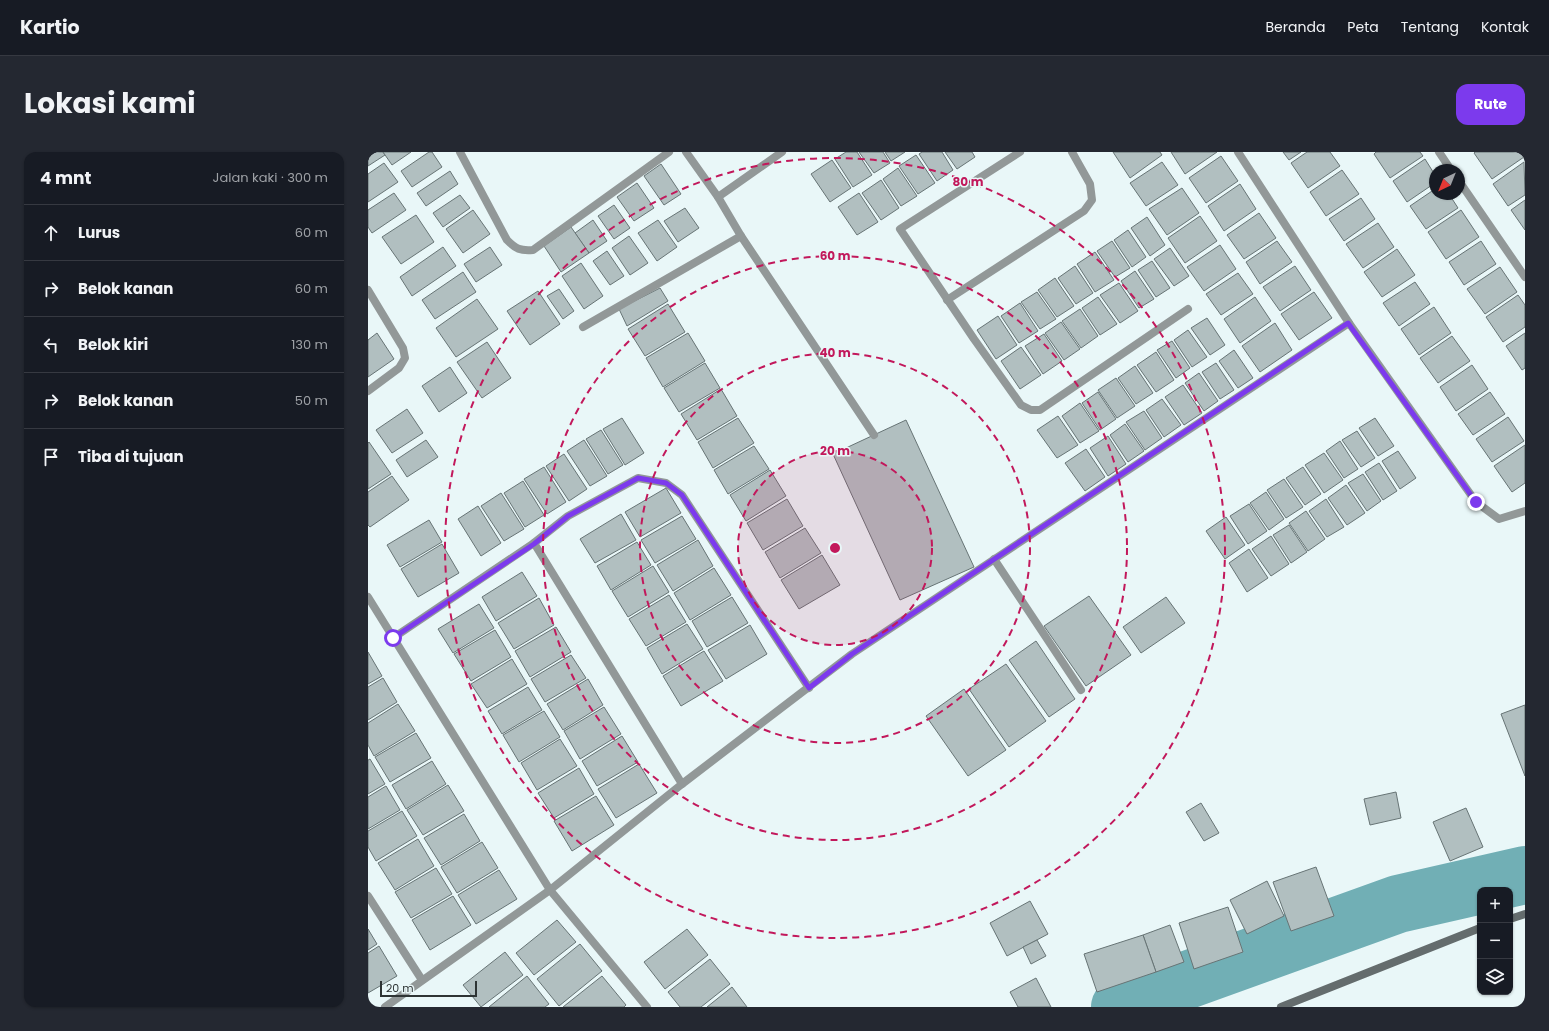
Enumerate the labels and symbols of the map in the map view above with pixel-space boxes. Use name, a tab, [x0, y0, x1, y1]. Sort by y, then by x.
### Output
north arrow	[1429, 164, 1465, 200]
text: 80 m	[953, 173, 984, 190]
text: 60 m	[820, 247, 851, 264]
text: 40 m	[819, 344, 851, 361]
text: 20 m	[820, 442, 850, 459]
route end	[1467, 493, 1485, 511]
centre of rings	[828, 541, 842, 555]
route start	[384, 629, 402, 647]
scale bar	[380, 979, 477, 998]

